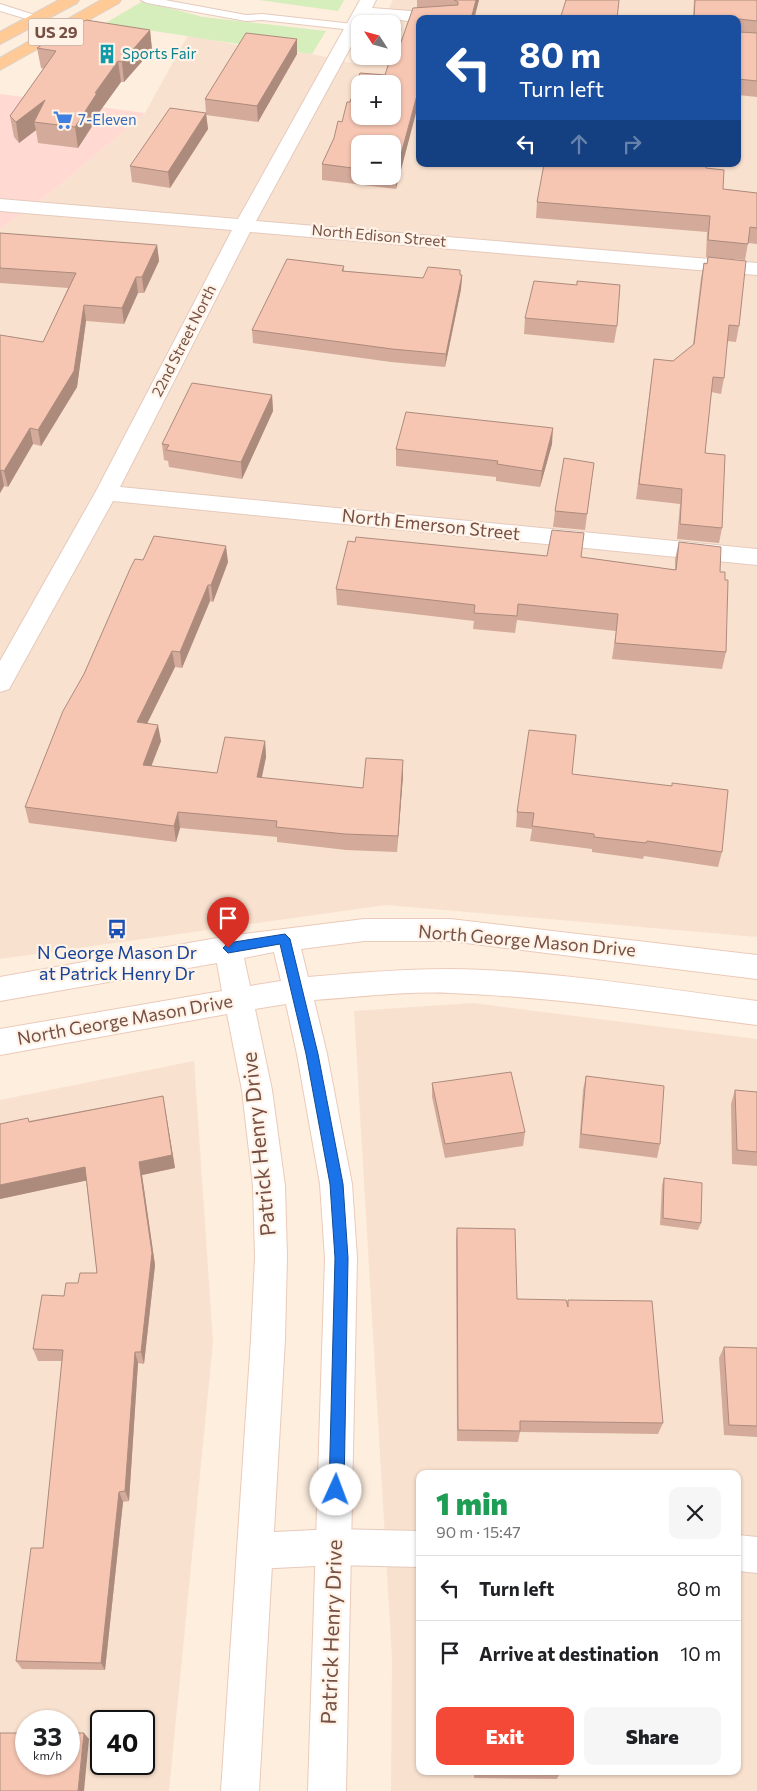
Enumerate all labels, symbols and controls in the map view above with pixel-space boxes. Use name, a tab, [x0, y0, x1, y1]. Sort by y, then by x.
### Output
north arrow	[351, 15, 401, 65]
map controls	[351, 15, 401, 185]
road number: US 29	[28, 18, 84, 46]
text: 80 m	[519, 32, 601, 75]
icon: left	[436, 35, 501, 100]
building icon: Sports Fair	[96, 43, 118, 65]
place label: Sports Fair	[122, 44, 196, 62]
button: +	[351, 75, 401, 125]
text: Turn left	[519, 75, 604, 102]
supermarket icon: 7-Eleven	[52, 109, 74, 131]
place label: 7-Eleven	[78, 110, 137, 128]
icon: left	[512, 130, 540, 158]
icon: ahead	[565, 130, 593, 158]
icon: right	[618, 130, 646, 158]
button: −	[351, 135, 401, 185]
street label: North Edison Street	[311, 220, 447, 250]
street label: 22nd Street North	[147, 282, 219, 399]
street label: North Emerson Street	[341, 504, 521, 544]
pin	[207, 897, 249, 948]
icon: arrive	[214, 904, 242, 932]
bus stop icon: N George Mason Dr at Patrick Henry Dr	[106, 918, 128, 940]
street label: North George Mason Drive	[417, 920, 637, 960]
place label: N George Mason Dr at Patrick Henry Dr	[37, 941, 197, 984]
street label: North George Mason Drive	[15, 989, 234, 1049]
street label: Patrick Henry Drive	[235, 1051, 280, 1238]
position arrow	[309, 1463, 361, 1515]
text: 1 min	[436, 1484, 508, 1521]
button: close	[669, 1487, 721, 1539]
text: 90 m · 15:47	[436, 1522, 521, 1541]
street label: Patrick Henry Drive	[315, 1539, 346, 1725]
icon: left	[436, 1574, 464, 1602]
text: Turn left	[479, 1577, 554, 1600]
text: 80 m	[677, 1577, 721, 1600]
icon: arrive	[436, 1639, 464, 1667]
text: Arrive at destination	[479, 1642, 659, 1665]
text: 10 m	[680, 1642, 721, 1665]
button: Exit	[436, 1707, 574, 1765]
button: Share	[584, 1707, 721, 1765]
speed limit sign: 40	[90, 1710, 155, 1775]
text: 33	[33, 1721, 62, 1751]
text: km/h	[33, 1748, 62, 1762]

